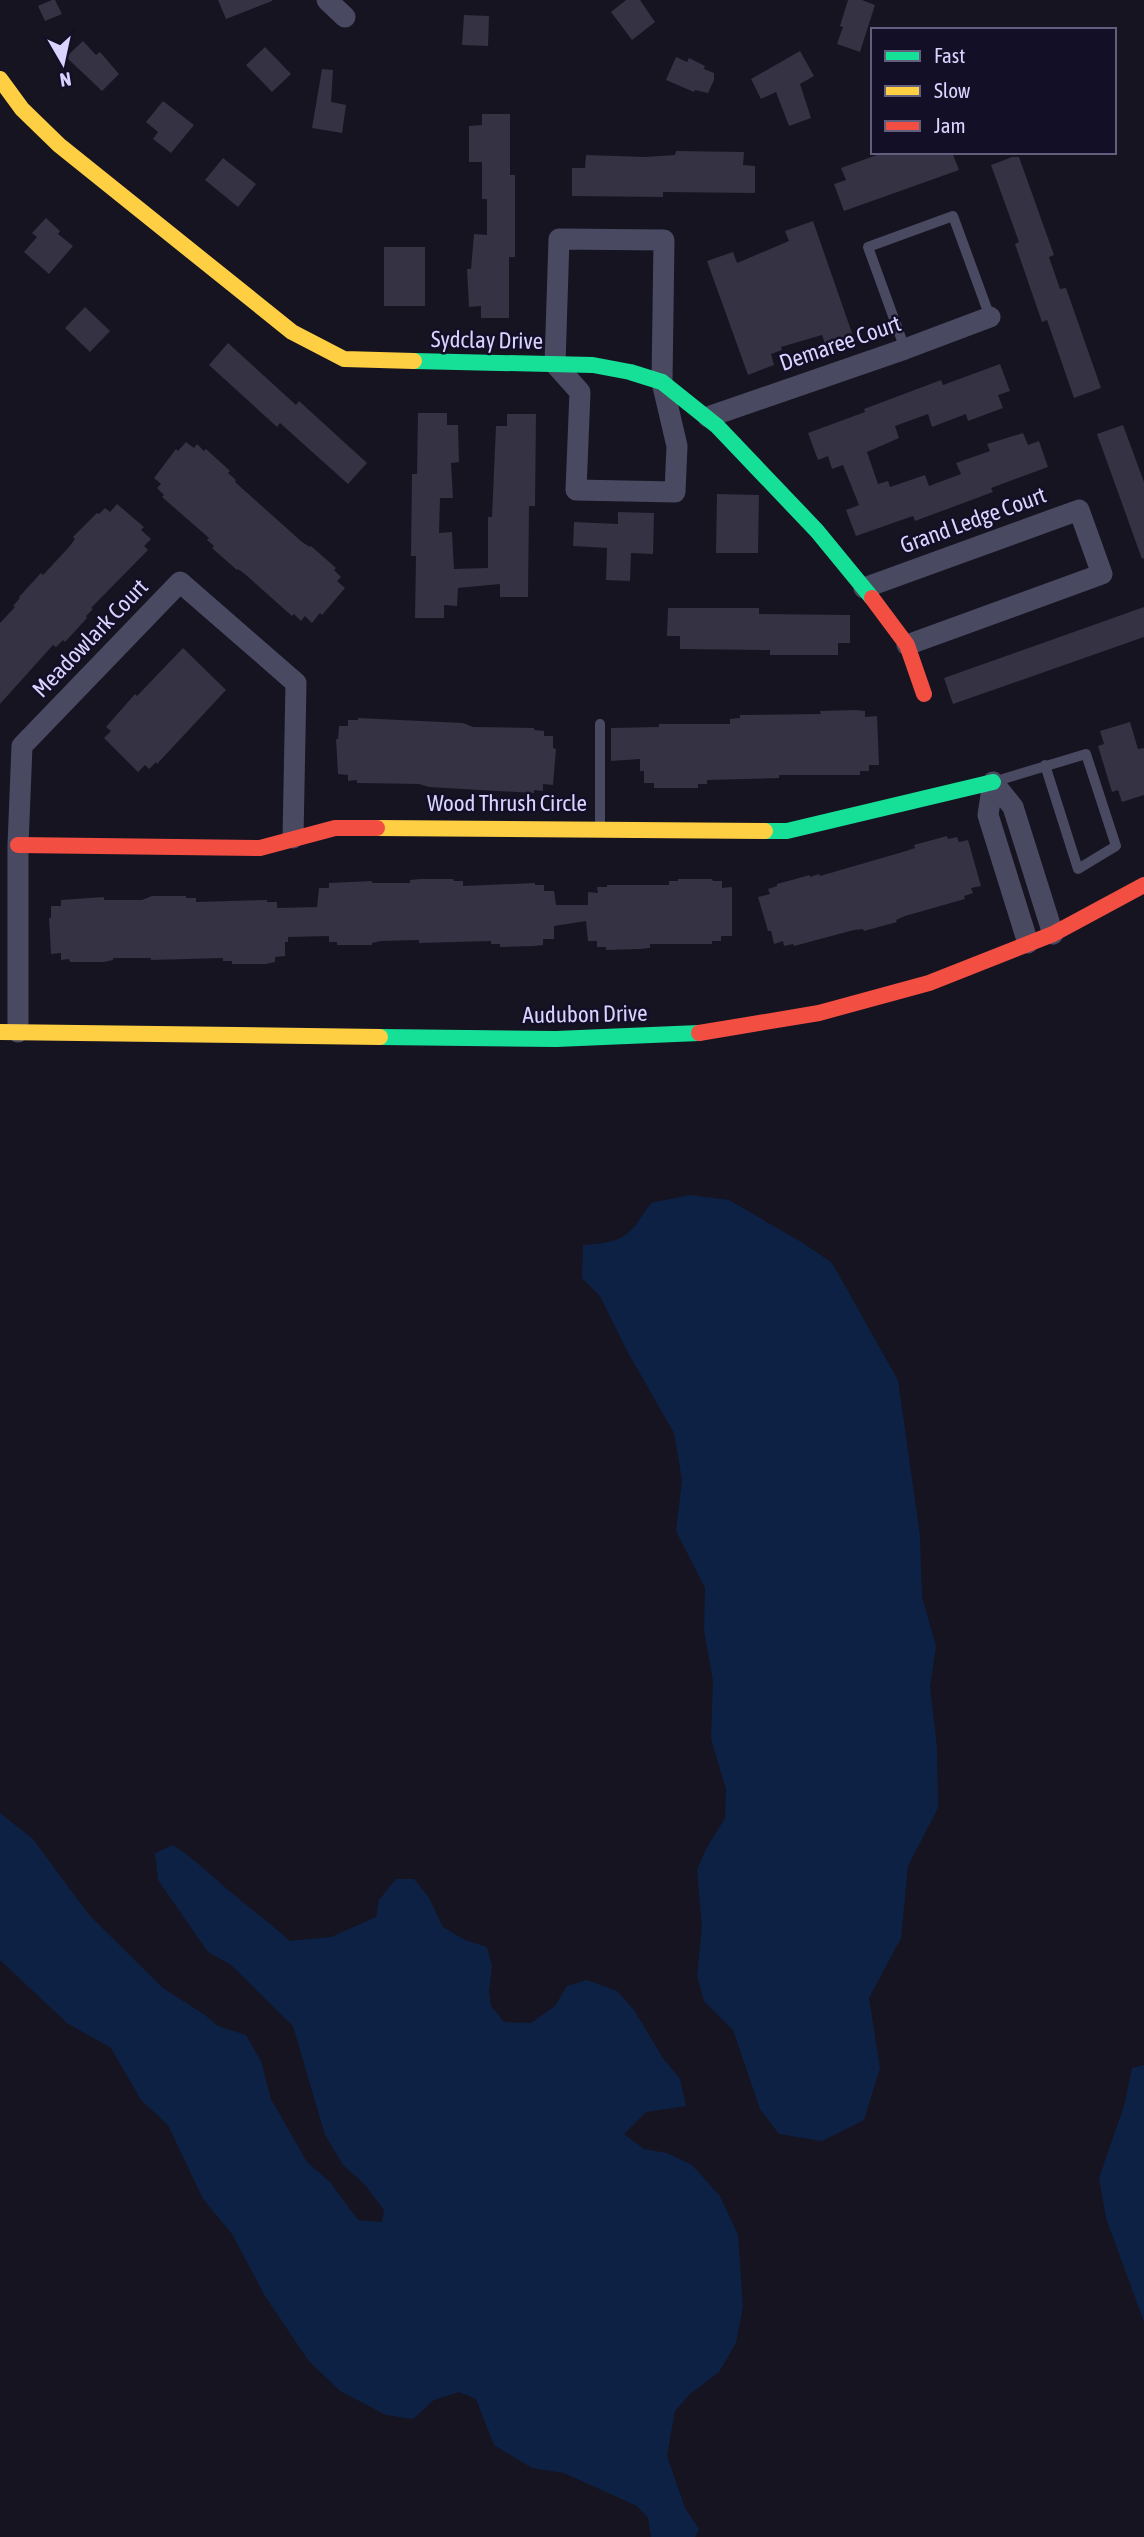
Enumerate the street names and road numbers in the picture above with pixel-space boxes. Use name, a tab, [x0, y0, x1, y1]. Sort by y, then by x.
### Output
street label: Demaree Court	[776, 310, 904, 376]
street label: Sydclay Drive	[431, 326, 543, 354]
street label: Grand Ledge Court	[897, 482, 1049, 558]
street label: Meadowlark Court	[27, 574, 153, 702]
street label: Wood Thrush Circle	[427, 790, 587, 816]
street label: Audubon Drive	[522, 1000, 648, 1028]

